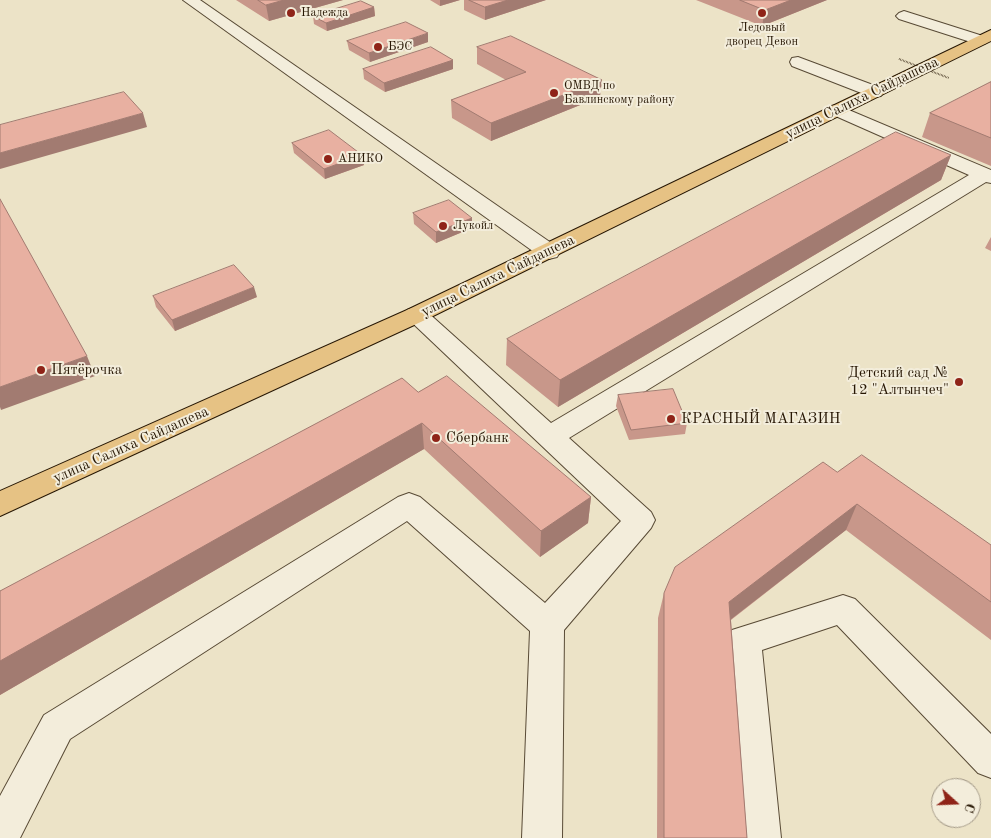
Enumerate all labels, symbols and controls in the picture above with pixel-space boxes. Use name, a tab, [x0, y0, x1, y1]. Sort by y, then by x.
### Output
place label: Надежда	[301, 6, 348, 20]
marker: Надежда	[285, 7, 297, 19]
marker: Ледовый дворец Девон	[756, 7, 768, 19]
place label: Ледовый дворец Девон	[726, 21, 798, 49]
place label: БЭС	[388, 40, 412, 54]
marker: БЭС	[372, 41, 384, 53]
street label: улица Салиха Сайдашева	[782, 53, 942, 143]
place label: ОМВД по Бавлинскому району	[564, 79, 675, 107]
marker: ОМВД по Бавлинскому району	[548, 87, 560, 99]
place label: АНИКО	[338, 152, 383, 166]
marker: АНИКО	[322, 153, 334, 165]
place label: Лукойл	[453, 219, 493, 233]
marker: Лукойл	[437, 220, 449, 232]
street label: улица Салиха Сайдашева	[418, 231, 578, 321]
place label: Пятёрочка	[51, 361, 122, 379]
marker: Пятёрочка	[35, 364, 47, 376]
place label: Детский сад № 12 "Алтынчеч"	[848, 364, 949, 399]
marker: Детский сад № 12 "Алтынчеч"	[953, 376, 965, 388]
street label: улица Салиха Сайдашева	[50, 403, 212, 487]
place label: КРАСНЫЙ МАГАЗИН	[681, 410, 841, 428]
marker: КРАСНЫЙ МАГАЗИН	[665, 413, 677, 425]
place label: Сбербанк	[446, 429, 509, 447]
marker: Сбербанк	[430, 432, 442, 444]
north arrow	[931, 778, 981, 828]
text: С	[961, 801, 977, 815]

